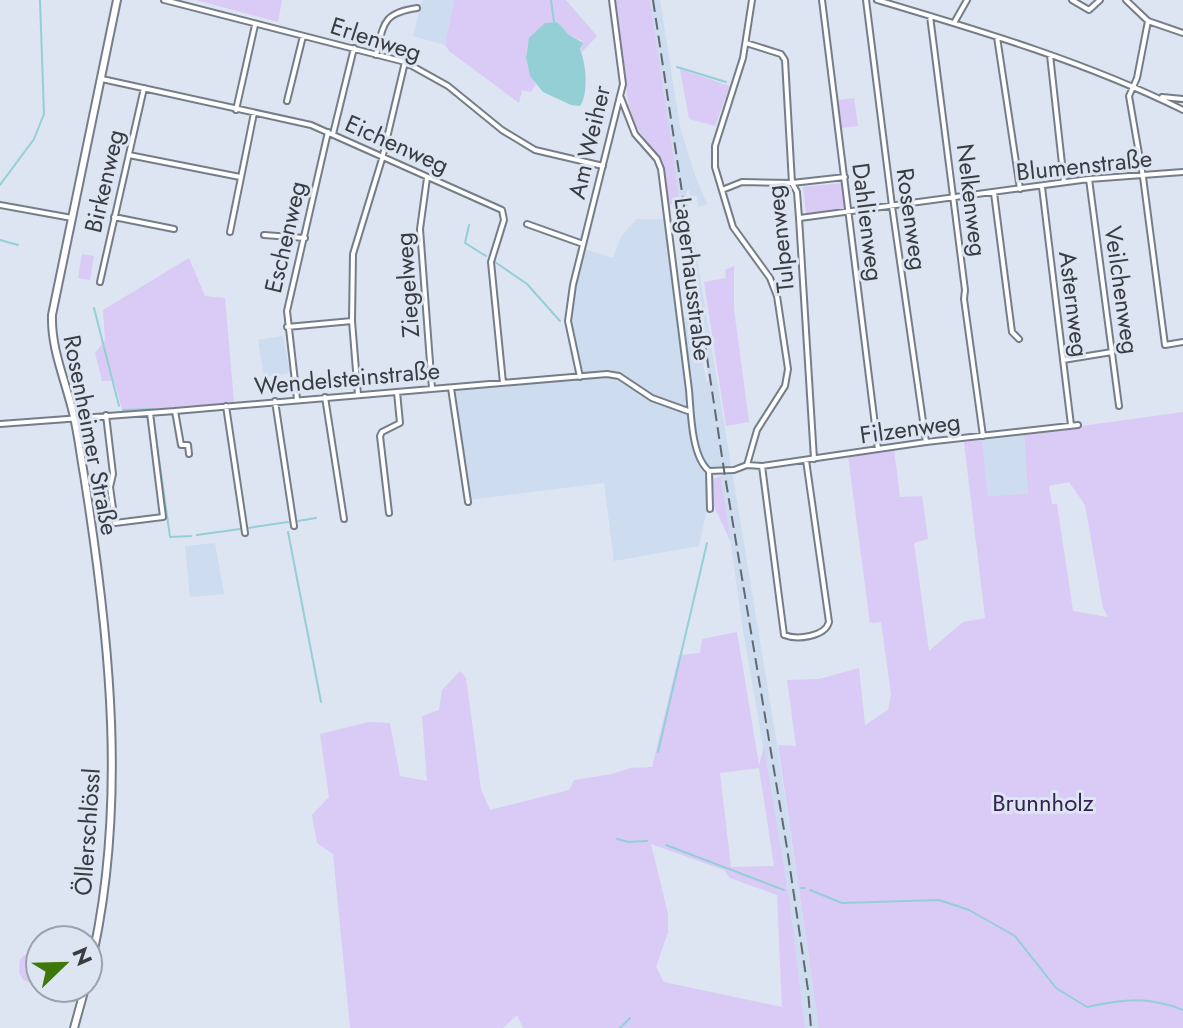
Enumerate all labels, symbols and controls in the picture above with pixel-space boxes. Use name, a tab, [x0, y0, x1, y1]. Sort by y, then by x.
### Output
street label: Erlenweg	[326, 8, 426, 70]
street label: Am Weiher	[559, 81, 619, 202]
street label: Eichenweg	[339, 106, 455, 182]
street label: Birkenweg	[75, 126, 133, 236]
street label: Blumenstraße	[1014, 140, 1154, 190]
street label: Nelkenweg	[948, 142, 996, 258]
street label: Dahlienweg	[843, 161, 893, 283]
street label: Rosenweg	[887, 166, 937, 272]
street label: Eschenweg	[255, 178, 315, 296]
street label: Tulpenweg	[757, 184, 803, 294]
street label: Lagerhausstraße	[666, 195, 720, 363]
street label: Veilchenweg	[1096, 224, 1148, 356]
street label: Ziegelweg	[386, 231, 428, 339]
street label: Asternweg	[1050, 249, 1098, 359]
street label: Rosenheimer Straße	[54, 332, 128, 538]
street label: Wendelsteinstraße	[253, 352, 441, 404]
street label: Filzenweg	[857, 404, 963, 452]
street label: Öllerschlössl	[65, 767, 109, 897]
park label: Brunnholz	[992, 785, 1094, 820]
north arrow	[24, 924, 104, 1004]
text: N	[64, 942, 101, 970]

